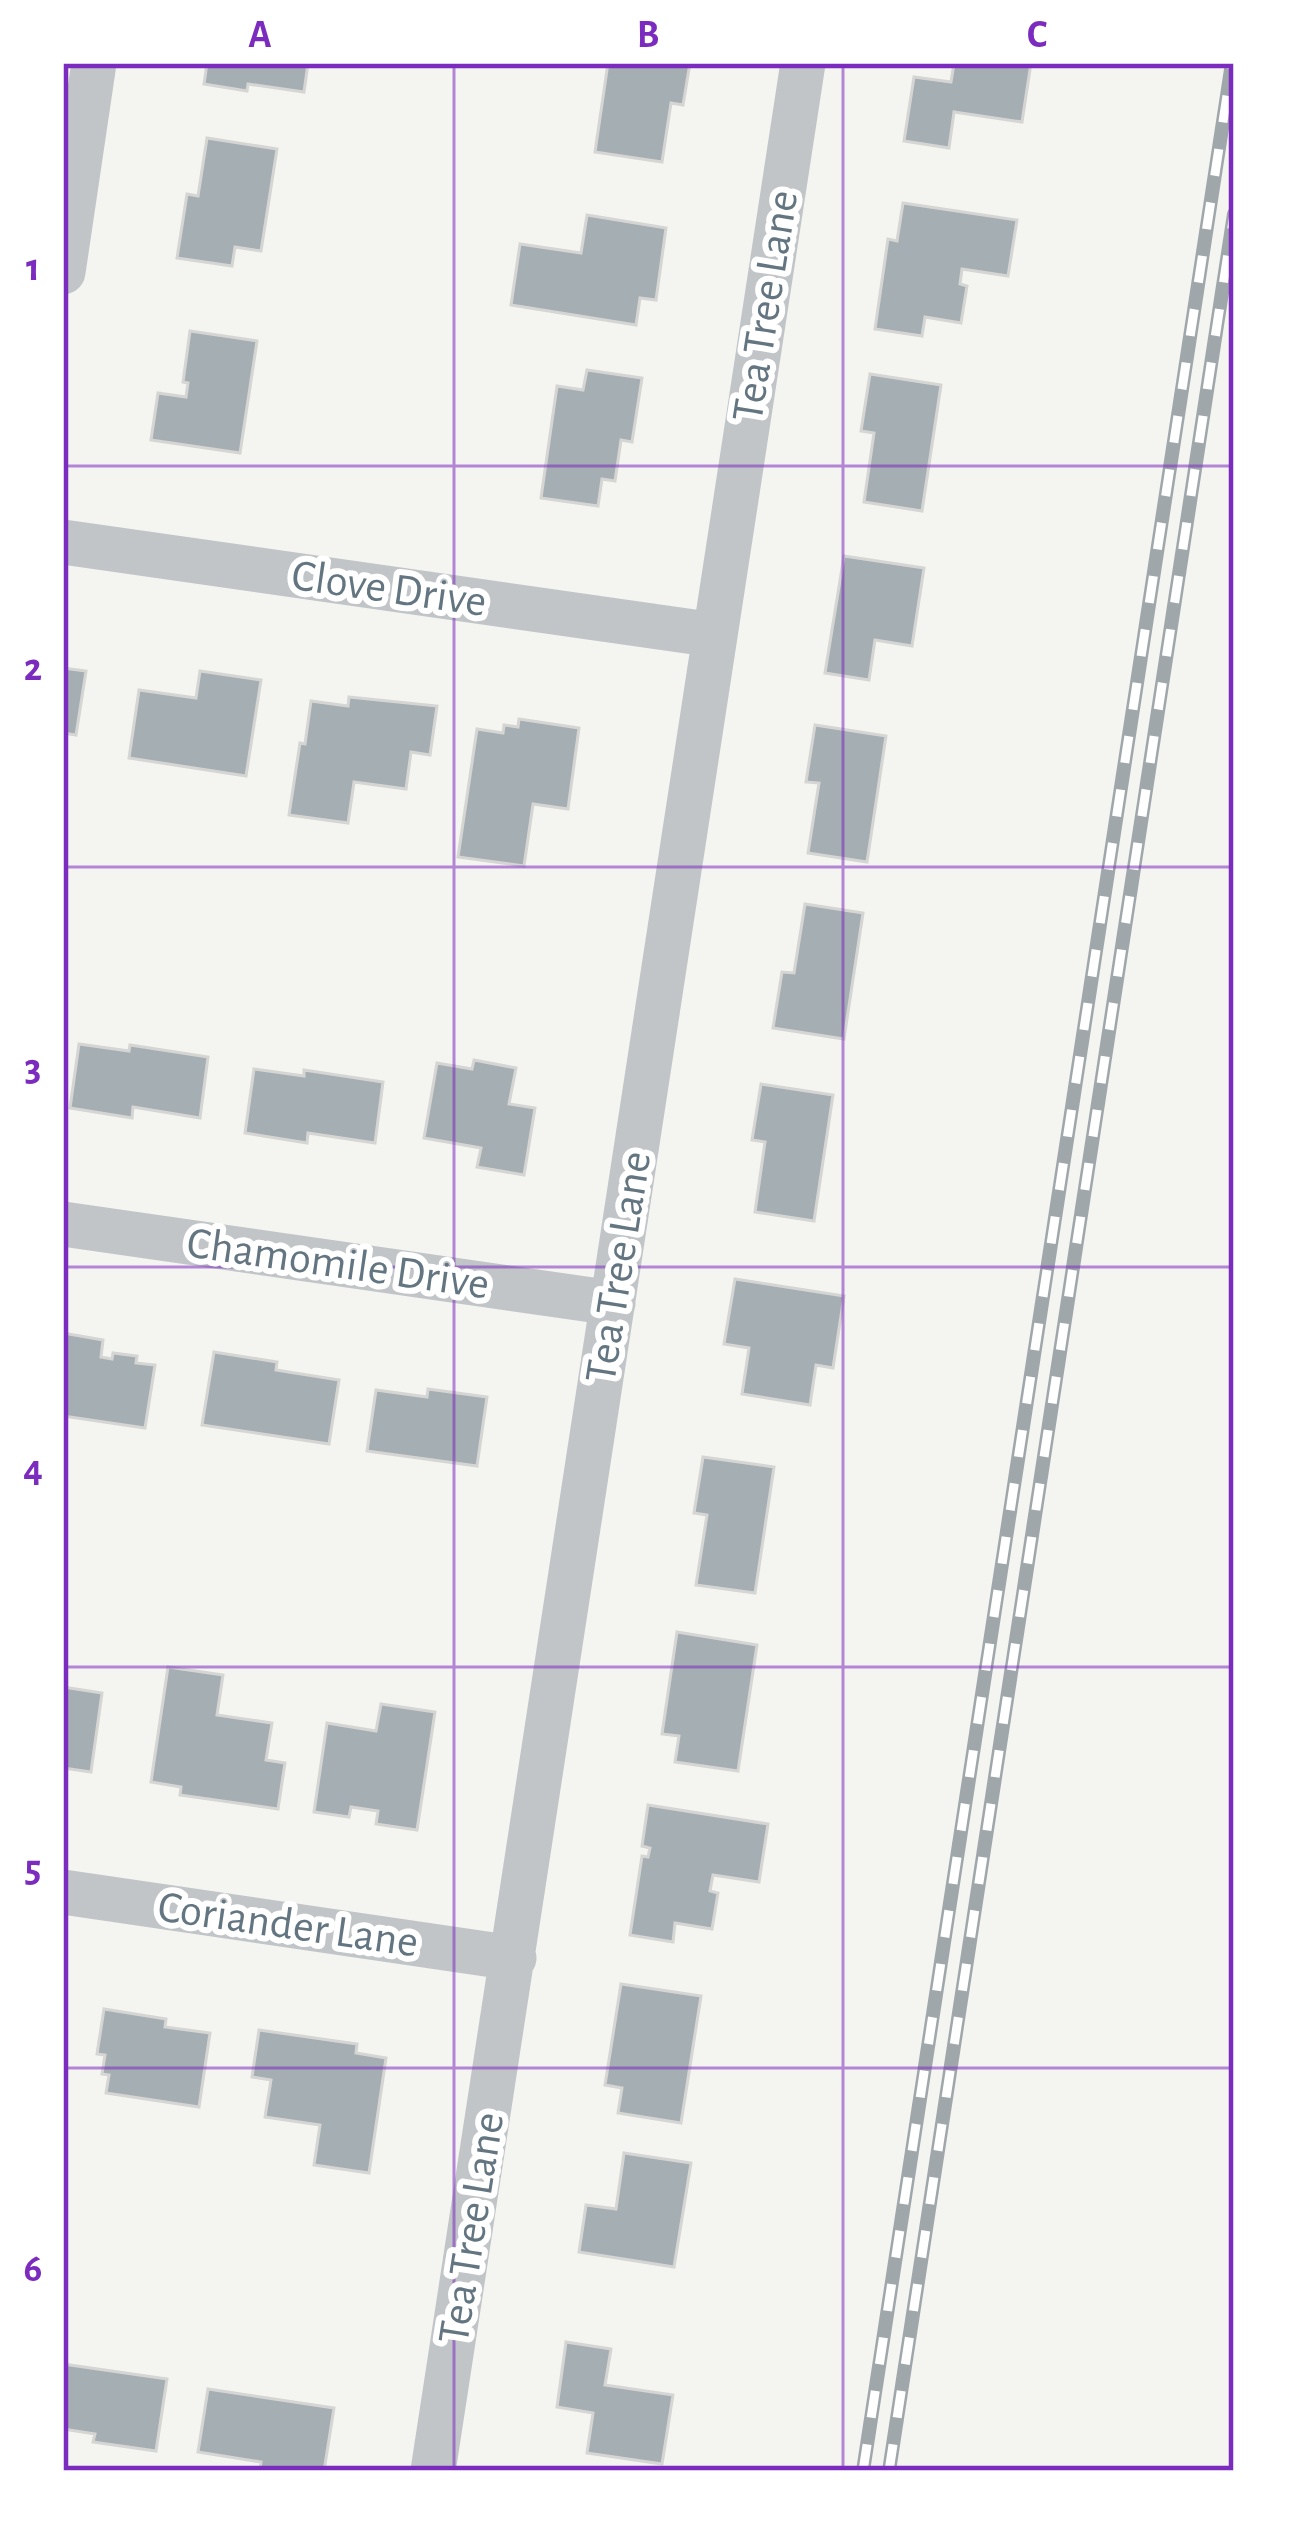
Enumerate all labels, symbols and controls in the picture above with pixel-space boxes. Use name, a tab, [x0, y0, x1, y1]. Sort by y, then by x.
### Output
text: A	[248, 16, 272, 55]
text: B	[637, 16, 659, 55]
text: C	[1027, 16, 1047, 55]
street label: Tea Tree Lane	[726, 187, 806, 425]
text: 1	[26, 249, 40, 288]
street label: Clove Drive	[289, 553, 489, 625]
text: 2	[24, 649, 42, 688]
text: 3	[25, 1049, 41, 1088]
street label: Tea Tree Lane	[579, 1148, 659, 1386]
street label: Chamomile Drive	[184, 1221, 492, 1307]
text: 4	[23, 1450, 43, 1489]
text: 5	[25, 1850, 41, 1889]
street label: Coriander Lane	[155, 1884, 421, 1966]
street label: Tea Tree Lane	[432, 2109, 512, 2347]
text: 6	[24, 2250, 42, 2289]

